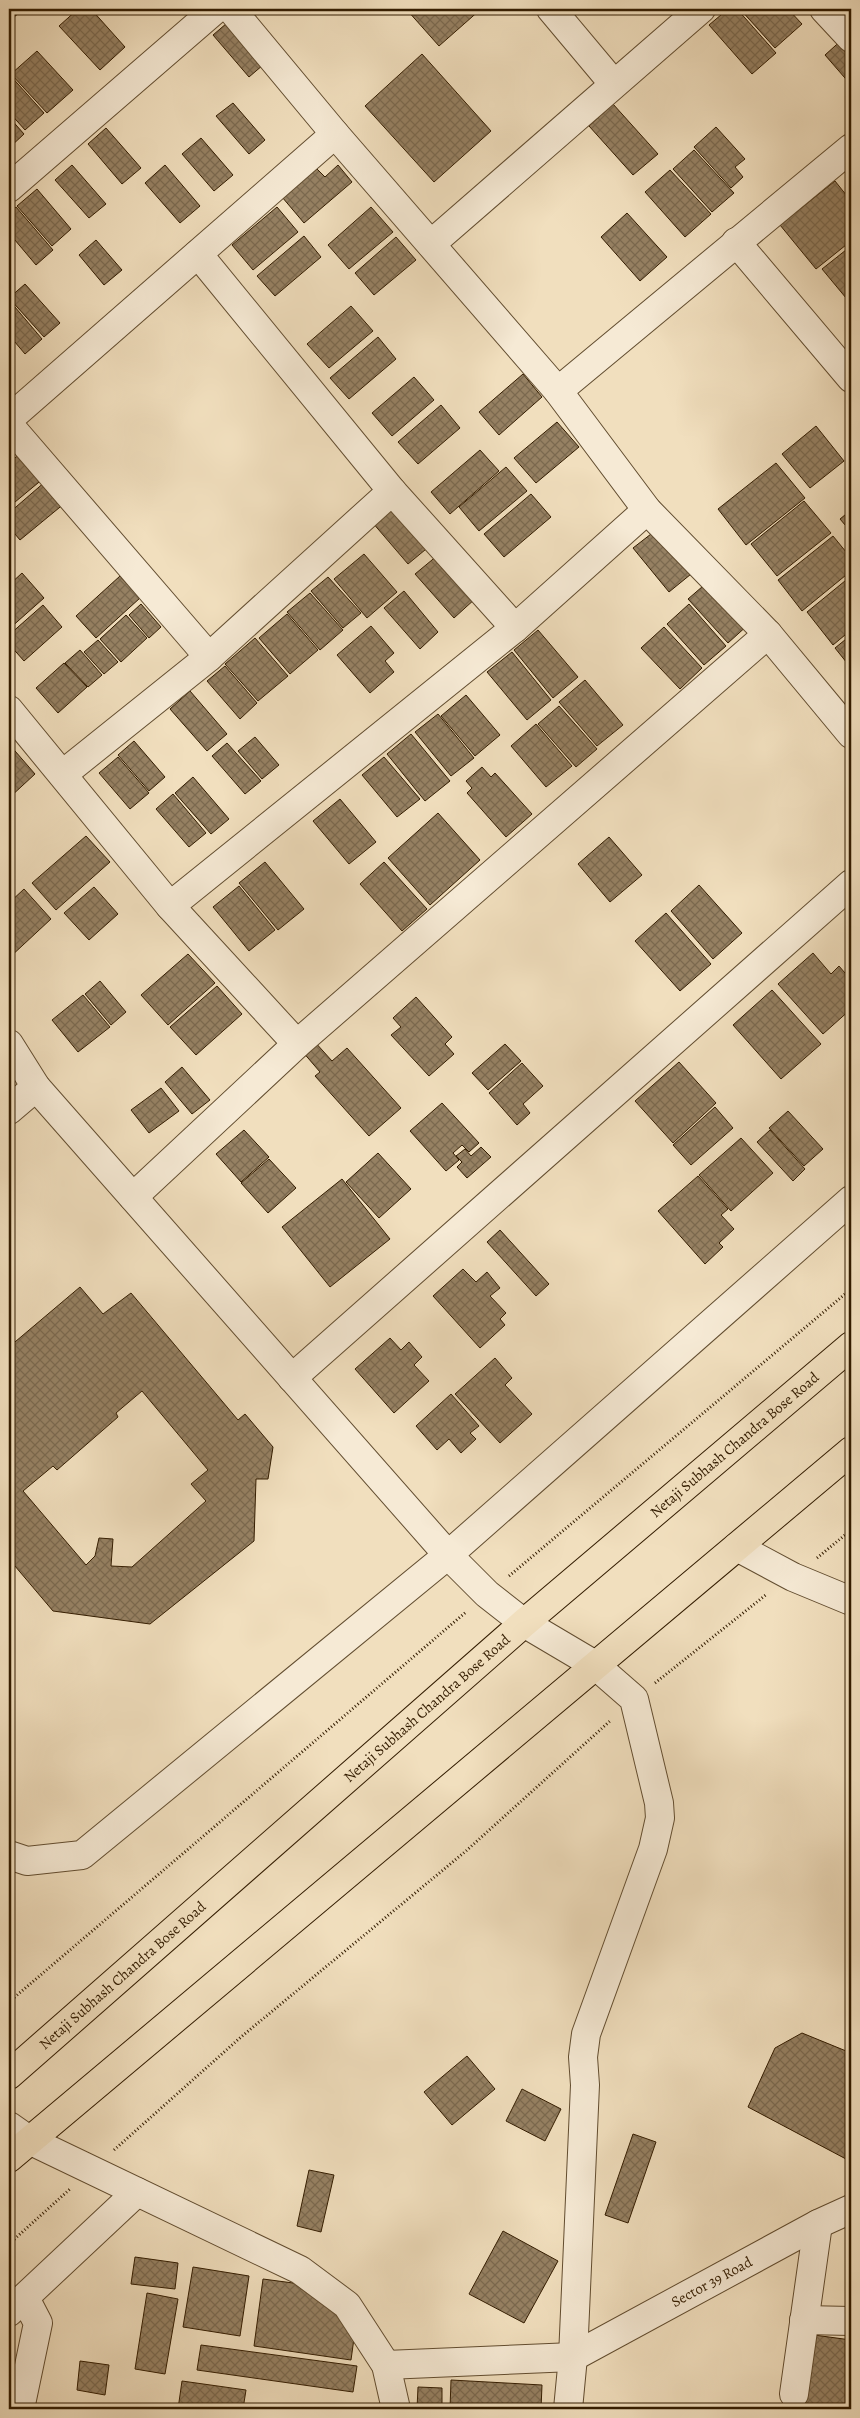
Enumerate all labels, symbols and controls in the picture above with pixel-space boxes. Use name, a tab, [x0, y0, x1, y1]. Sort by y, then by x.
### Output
street label: Netaji Subhash Chandra Bose Road	[646, 1367, 824, 1522]
street label: Netaji Subhash Chandra Bose Road	[339, 1629, 515, 1787]
street label: Netaji Subhash Chandra Bose Road	[35, 1896, 211, 2054]
street label: Sector 39 Road	[668, 2251, 757, 2312]

